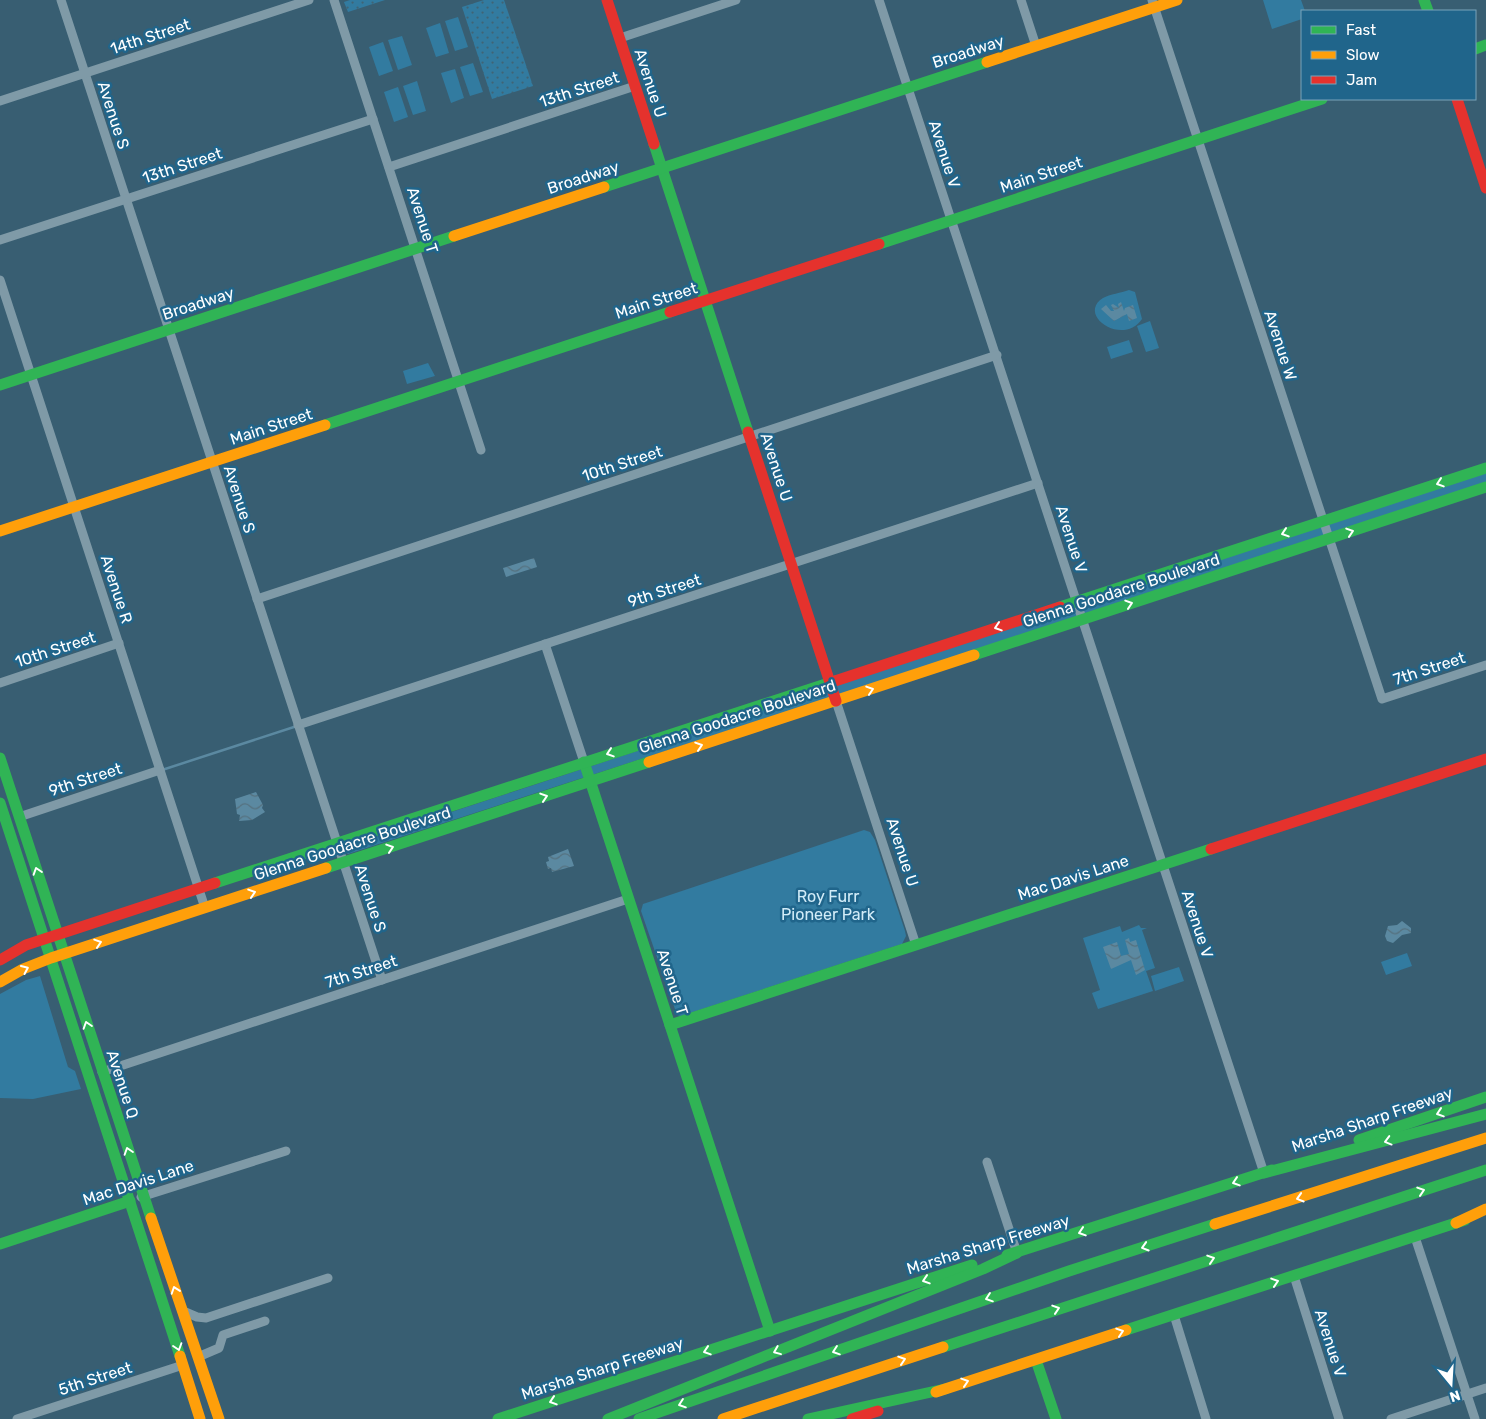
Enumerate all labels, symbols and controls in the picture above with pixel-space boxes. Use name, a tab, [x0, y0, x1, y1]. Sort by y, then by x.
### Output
legend	[1301, 10, 1476, 100]
street label: 14th Street	[108, 15, 193, 58]
text: Fast	[1346, 21, 1376, 39]
street label: Broadway	[930, 31, 1007, 72]
street label: Avenue U	[630, 46, 671, 120]
text: Slow	[1346, 46, 1379, 64]
street label: 13th Street	[537, 68, 621, 111]
text: Jam	[1346, 71, 1377, 89]
street label: Avenue S	[94, 79, 133, 151]
street label: Avenue V	[925, 118, 964, 190]
street label: 13th Street	[140, 144, 224, 187]
street label: Main Street	[998, 152, 1085, 197]
street label: Broadway	[545, 157, 622, 198]
street label: Avenue T	[403, 184, 442, 256]
street label: Main Street	[613, 278, 700, 323]
street label: Broadway	[160, 283, 237, 324]
street label: Avenue W	[1260, 308, 1301, 383]
street label: Main Street	[228, 404, 315, 449]
street label: Avenue U	[756, 430, 797, 504]
street label: 10th Street	[580, 442, 665, 485]
street label: Avenue S	[220, 463, 259, 535]
one-way arrow	[1436, 477, 1444, 487]
street label: Avenue V	[1052, 503, 1091, 575]
one-way arrow	[1281, 527, 1290, 537]
one-way arrow	[1345, 528, 1354, 538]
street label: Glenna Goodacre Boulevard	[1020, 550, 1222, 631]
street label: Avenue R	[97, 553, 136, 626]
street label: 9th Street	[625, 570, 703, 611]
one-way arrow	[1124, 600, 1133, 610]
one-way arrow	[994, 621, 1002, 631]
street label: 10th Street	[13, 628, 98, 671]
street label: 7th Street	[1391, 648, 1467, 689]
street label: Glenna Goodacre Boulevard	[636, 676, 838, 757]
one-way arrow	[865, 686, 873, 696]
one-way arrow	[694, 742, 702, 752]
one-way arrow	[606, 747, 615, 757]
street label: 9th Street	[46, 759, 124, 800]
one-way arrow	[539, 793, 548, 803]
street label: Glenna Goodacre Boulevard	[251, 803, 453, 884]
street label: Avenue U	[882, 815, 923, 889]
one-way arrow	[385, 843, 393, 853]
street label: Mac Davis Lane	[1015, 851, 1131, 904]
street label: Avenue S	[351, 862, 390, 934]
one-way arrow	[32, 867, 42, 876]
park label: Roy Furr Pioneer Park	[781, 887, 876, 924]
street label: Avenue V	[1178, 888, 1217, 960]
one-way arrow	[248, 889, 256, 899]
one-way arrow	[93, 939, 101, 949]
street label: Avenue T	[653, 946, 692, 1018]
street label: 7th Street	[323, 951, 399, 992]
one-way arrow	[20, 964, 29, 975]
one-way arrow	[83, 1022, 93, 1030]
street label: Avenue Q	[103, 1048, 142, 1121]
street label: Marsha Sharp Freeway	[1289, 1083, 1455, 1156]
one-way arrow	[1436, 1107, 1444, 1117]
one-way arrow	[1384, 1135, 1393, 1146]
one-way arrow	[123, 1147, 133, 1155]
street label: Mac Davis Lane	[80, 1156, 196, 1209]
one-way arrow	[1232, 1176, 1241, 1186]
one-way arrow	[1417, 1186, 1425, 1196]
one-way arrow	[1296, 1192, 1305, 1202]
street label: Marsha Sharp Freeway	[904, 1211, 1072, 1278]
one-way arrow	[1078, 1226, 1086, 1236]
one-way arrow	[1141, 1241, 1150, 1251]
one-way arrow	[1206, 1255, 1215, 1265]
one-way arrow	[923, 1274, 931, 1284]
one-way arrow	[1270, 1278, 1278, 1288]
one-way arrow	[171, 1286, 181, 1295]
one-way arrow	[986, 1292, 994, 1302]
one-way arrow	[1052, 1305, 1060, 1315]
street label: Avenue V	[1311, 1307, 1350, 1379]
one-way arrow	[1115, 1328, 1124, 1338]
street label: Marsha Sharp Freeway	[519, 1333, 686, 1404]
one-way arrow	[172, 1343, 182, 1351]
one-way arrow	[703, 1345, 712, 1355]
one-way arrow	[773, 1345, 782, 1355]
one-way arrow	[832, 1345, 840, 1355]
one-way arrow	[897, 1356, 906, 1366]
street label: 5th Street	[56, 1358, 134, 1399]
north arrow	[1426, 1359, 1476, 1409]
one-way arrow	[961, 1378, 969, 1388]
text: N	[1447, 1386, 1462, 1406]
one-way arrow	[549, 1396, 557, 1406]
one-way arrow	[678, 1398, 687, 1408]

